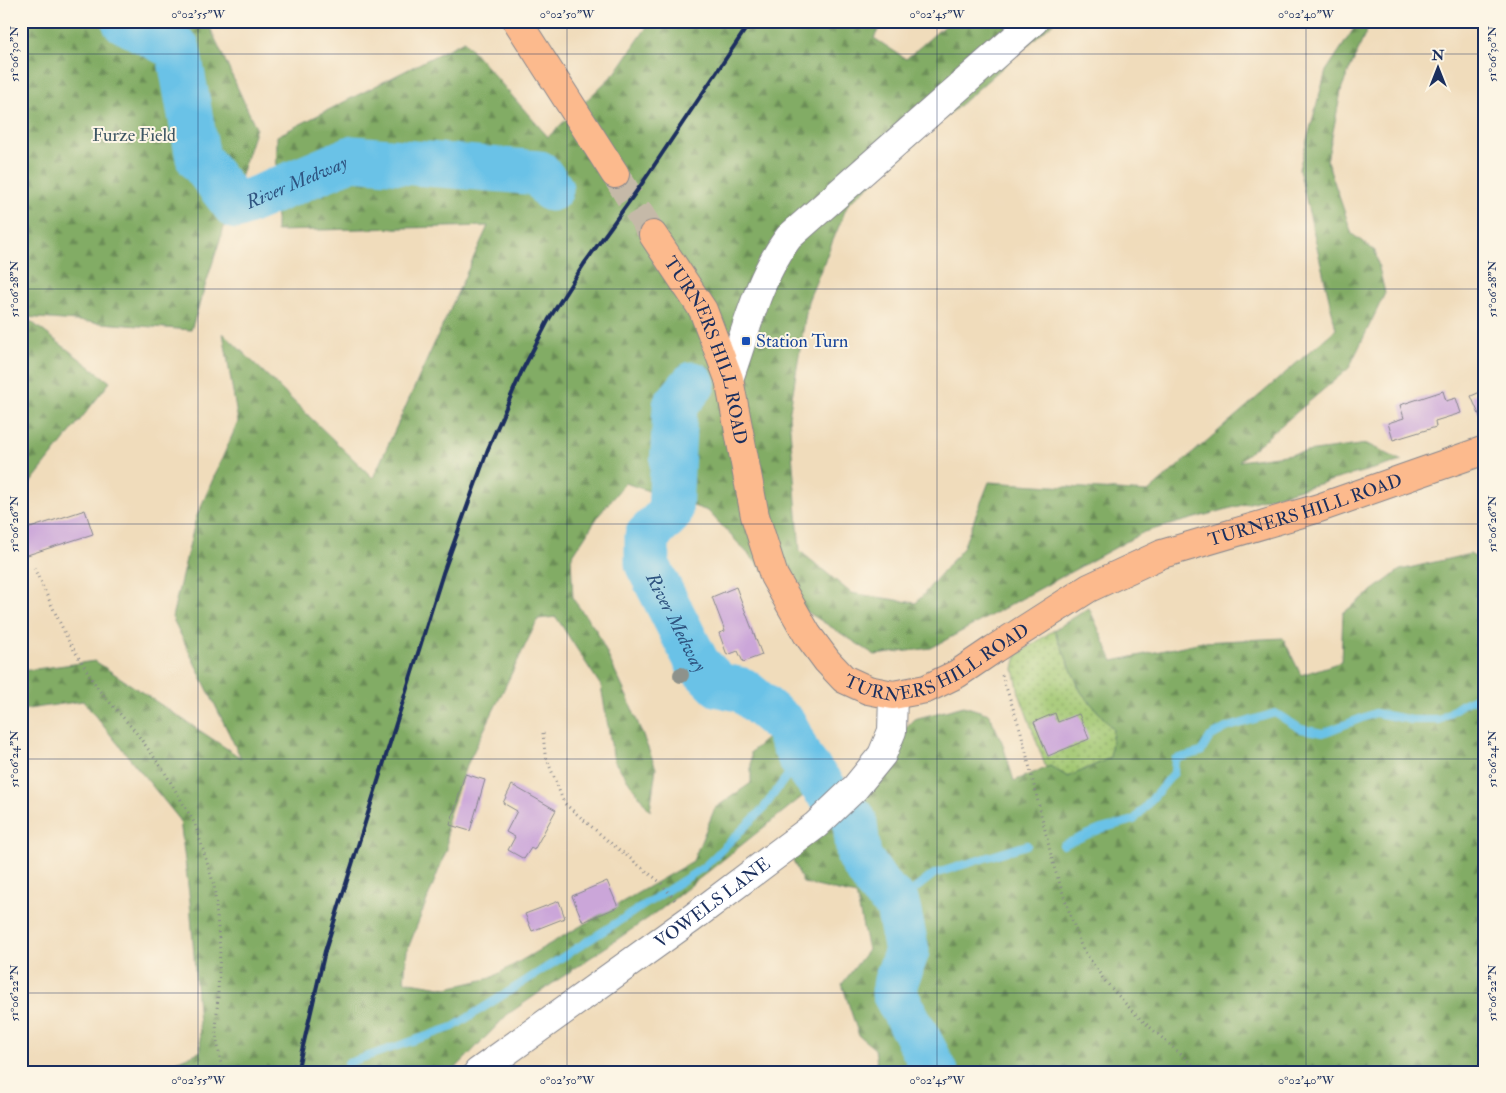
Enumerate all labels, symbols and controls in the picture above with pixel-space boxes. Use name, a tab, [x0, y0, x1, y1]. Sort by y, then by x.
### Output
text: 0°02'55"W	[171, 7, 226, 22]
text: 0°02'50"W	[540, 7, 595, 22]
text: 0°02'45"W	[910, 7, 965, 22]
text: 0°02'40"W	[1278, 7, 1335, 22]
text: 51°06'30"N	[7, 26, 22, 82]
text: 51°06'30"N	[1485, 26, 1500, 82]
north arrow	[1414, 42, 1464, 92]
text: N	[1431, 47, 1445, 64]
park label: Furze Field	[92, 124, 176, 147]
water label: River Medway	[241, 150, 351, 215]
street label: TURNERS HILL ROAD	[658, 252, 752, 446]
text: 51°06'28"N	[7, 260, 22, 317]
text: 51°06'28"N	[1485, 260, 1500, 317]
place label: Station Turn	[756, 330, 848, 353]
marker: Station Turn	[740, 335, 752, 347]
street label: TURNERS HILL ROAD	[1206, 469, 1405, 552]
text: 51°06'26"N	[7, 495, 22, 553]
text: 51°06'26"N	[1485, 495, 1500, 553]
water label: River Medway	[640, 568, 711, 678]
street label: TURNERS HILL ROAD	[840, 619, 1033, 708]
text: 51°06'24"N	[7, 730, 22, 788]
text: 51°06'24"N	[1485, 730, 1500, 788]
street label: VOWELS LANE	[650, 852, 775, 954]
text: 51°06'22"N	[7, 964, 22, 1022]
text: 51°06'22"N	[1485, 964, 1500, 1022]
text: 0°02'55"W	[171, 1073, 226, 1088]
text: 0°02'50"W	[540, 1073, 595, 1088]
text: 0°02'45"W	[910, 1073, 965, 1088]
text: 0°02'40"W	[1278, 1073, 1335, 1088]

